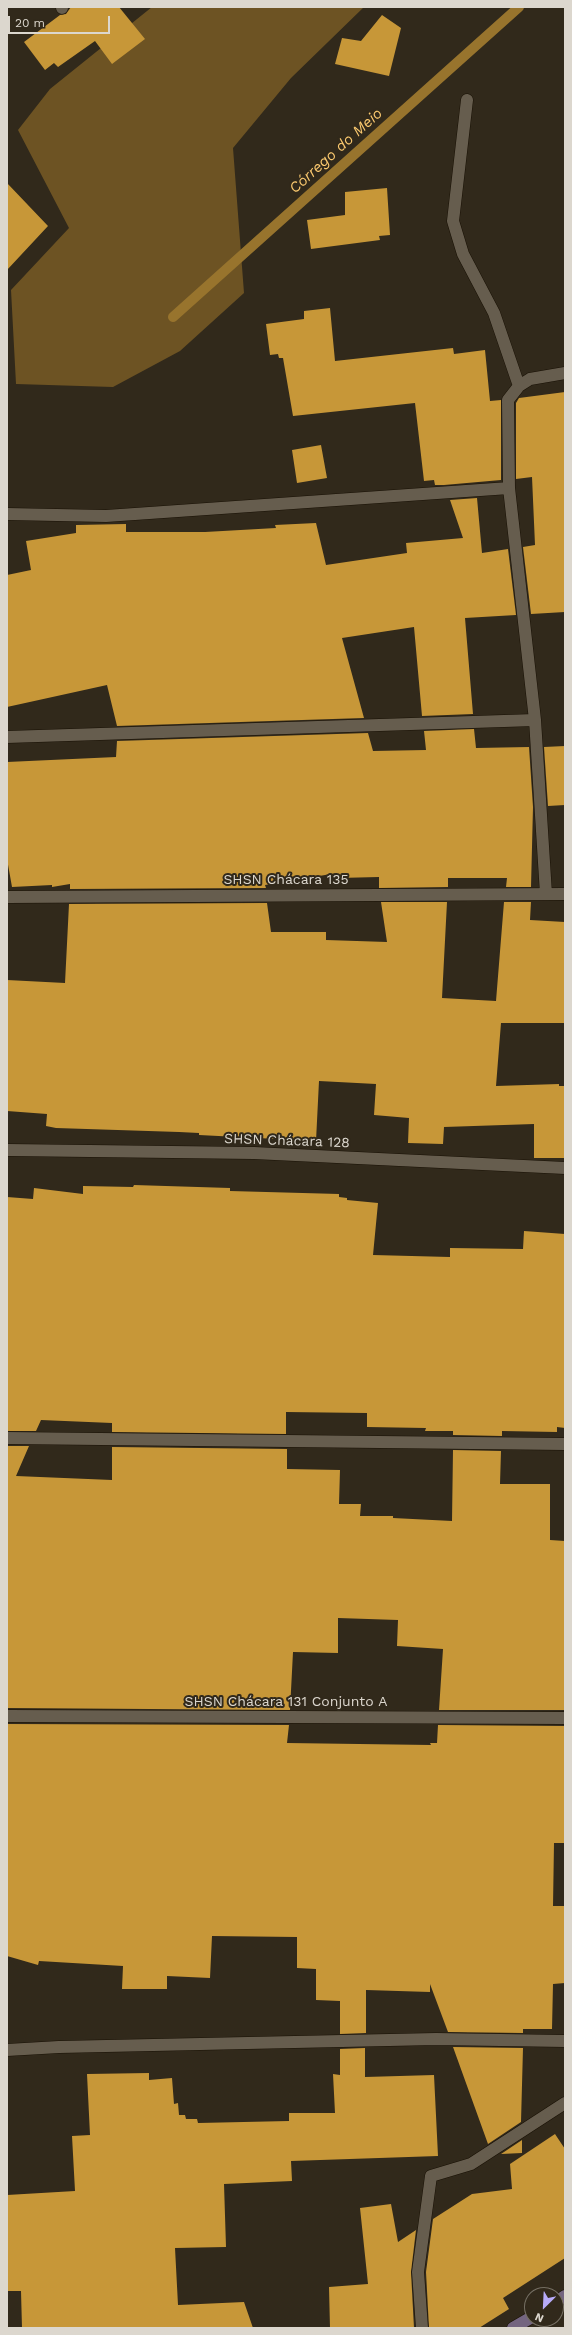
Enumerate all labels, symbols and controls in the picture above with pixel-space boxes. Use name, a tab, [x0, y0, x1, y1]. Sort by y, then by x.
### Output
scale bar	[10, 8, 112, 34]
text: 20 m	[15, 16, 45, 30]
water label: Córrego do Meio	[286, 104, 386, 198]
street label: SHSN Chácara 135	[223, 872, 349, 888]
street label: SHSN Chácara 128	[224, 1130, 350, 1152]
street label: SHSN Chácara 131 Conjunto A	[184, 1694, 388, 1710]
north arrow	[524, 2287, 564, 2327]
text: N	[533, 2310, 546, 2325]

